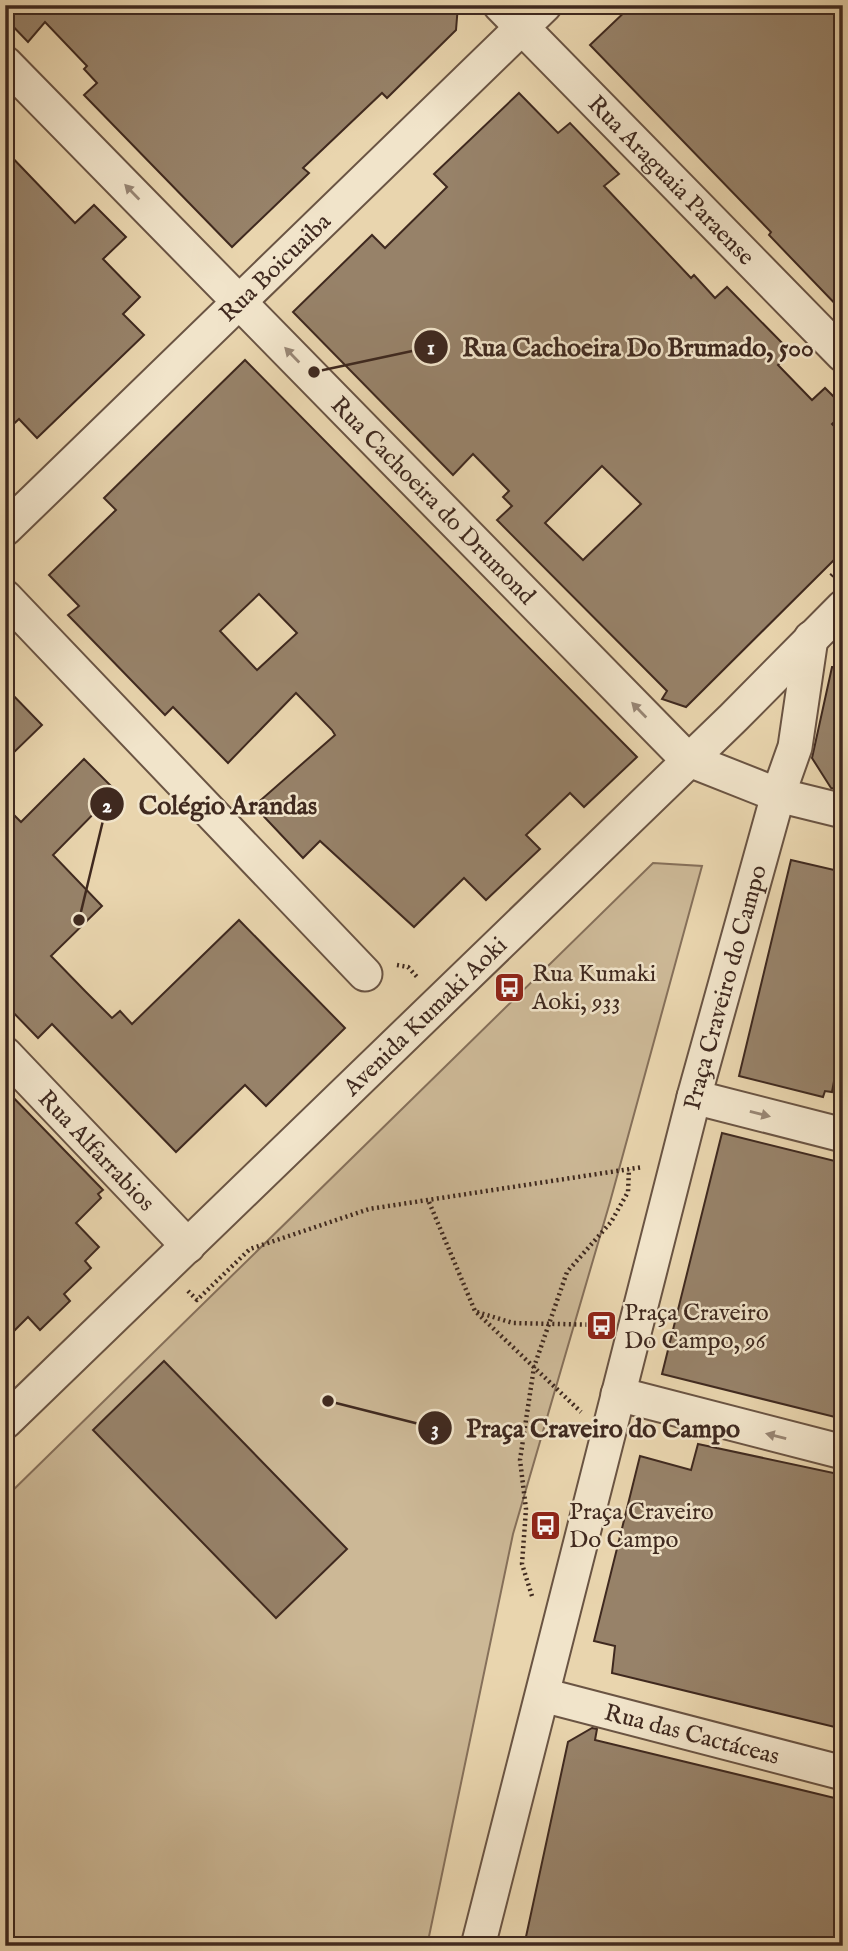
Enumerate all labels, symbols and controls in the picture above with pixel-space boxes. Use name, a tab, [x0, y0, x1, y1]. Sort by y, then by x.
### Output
street label: Rua Araguaia Paraense	[580, 89, 761, 273]
one-way arrow	[124, 184, 141, 201]
street label: Rua Boicuaiba	[213, 207, 339, 329]
callout: Rua Cachoeira Do Brumado, 500	[413, 323, 828, 370]
text: Rua Cachoeira Do Brumado, 500	[462, 332, 814, 365]
text: 1	[427, 335, 435, 362]
one-way arrow	[284, 347, 300, 364]
street label: Rua Cachoeira do Drumond	[323, 390, 541, 612]
one-way arrow	[632, 702, 648, 719]
callout: Colégio Arandas	[89, 781, 331, 828]
text: Colégio Arandas	[139, 790, 317, 823]
text: 2	[102, 793, 112, 820]
street label: Praça Craveiro do Campo	[677, 862, 775, 1113]
street label: Avenida Kumaki Aoki	[337, 931, 514, 1104]
place label: Rua Kumaki Aoki, 933	[531, 959, 656, 1018]
bus stop icon: Rua Kumaki Aoki, 933	[492, 970, 526, 1004]
street label: Rua Alfarrabios	[30, 1084, 161, 1219]
one-way arrow	[750, 1109, 772, 1120]
place label: Praça Craveiro Do Campo, 96	[624, 1298, 769, 1357]
bus stop icon: Praça Craveiro Do Campo, 96	[584, 1309, 618, 1343]
callout: Praça Craveiro do Campo	[417, 1404, 754, 1451]
text: Praça Craveiro do Campo	[466, 1413, 740, 1446]
text: 3	[431, 1416, 439, 1443]
one-way arrow	[765, 1430, 787, 1441]
place label: Praça Craveiro Do Campo	[569, 1497, 714, 1556]
bus stop icon: Praça Craveiro Do Campo	[529, 1508, 563, 1542]
street label: Rua das Cactáceas	[601, 1698, 783, 1773]

